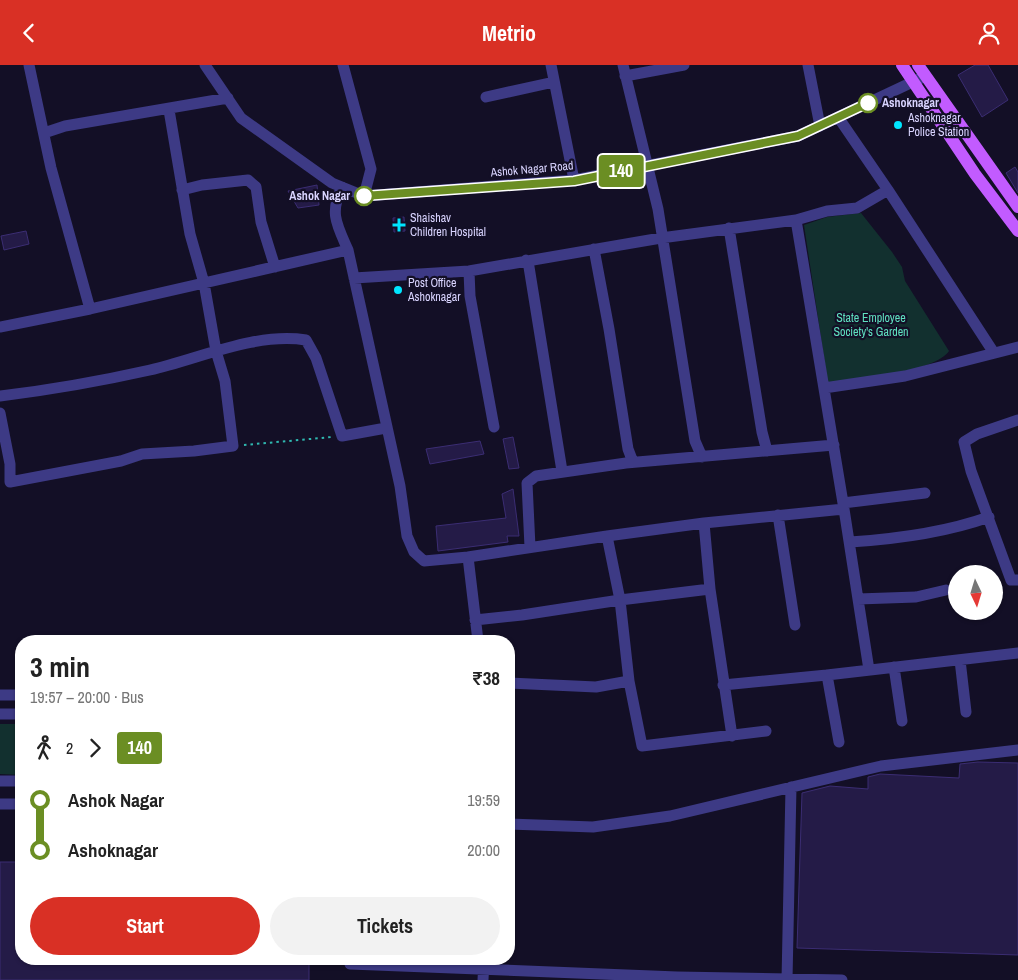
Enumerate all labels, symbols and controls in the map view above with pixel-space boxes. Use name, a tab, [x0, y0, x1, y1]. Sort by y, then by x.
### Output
text: Metrio	[482, 18, 536, 48]
icon: back	[15, 19, 43, 47]
icon: person	[975, 19, 1003, 47]
marker: Ashoknagar	[858, 93, 878, 113]
place label: Ashoknagar	[882, 95, 939, 111]
place label: Ashoknagar Police Station	[907, 110, 969, 140]
marker: Ashoknagar Police Station	[892, 119, 904, 131]
line badge: 140	[592, 155, 650, 187]
street label: Ashok Nagar Road	[489, 157, 574, 181]
text: 140	[609, 158, 633, 183]
marker: Ashok Nagar	[354, 186, 374, 206]
place label: Ashok Nagar	[289, 188, 350, 204]
place label: Shaishav Children Hospital	[410, 210, 486, 240]
marker: Shaishav Children Hospital	[392, 218, 406, 232]
place label: Post Office Ashoknagar	[407, 275, 461, 305]
marker: Post Office Ashoknagar	[392, 284, 404, 296]
park label: State Employee Society's Garden	[833, 310, 909, 340]
north arrow	[948, 565, 1002, 620]
map controls	[948, 565, 1003, 620]
text: 3 min	[30, 648, 90, 686]
text: ₹38	[472, 665, 500, 691]
text: 19:57 – 20:00 · Bus	[30, 686, 144, 708]
icon: walk	[30, 734, 58, 762]
icon: forward	[81, 734, 109, 762]
text: 140	[127, 735, 152, 760]
text: 2	[66, 737, 73, 759]
text: Ashok Nagar	[68, 787, 164, 813]
text: 19:59	[467, 789, 500, 811]
text: Ashoknagar	[68, 837, 158, 863]
text: 20:00	[467, 839, 500, 861]
button: Start	[30, 897, 260, 955]
button: Tickets	[270, 897, 500, 955]

